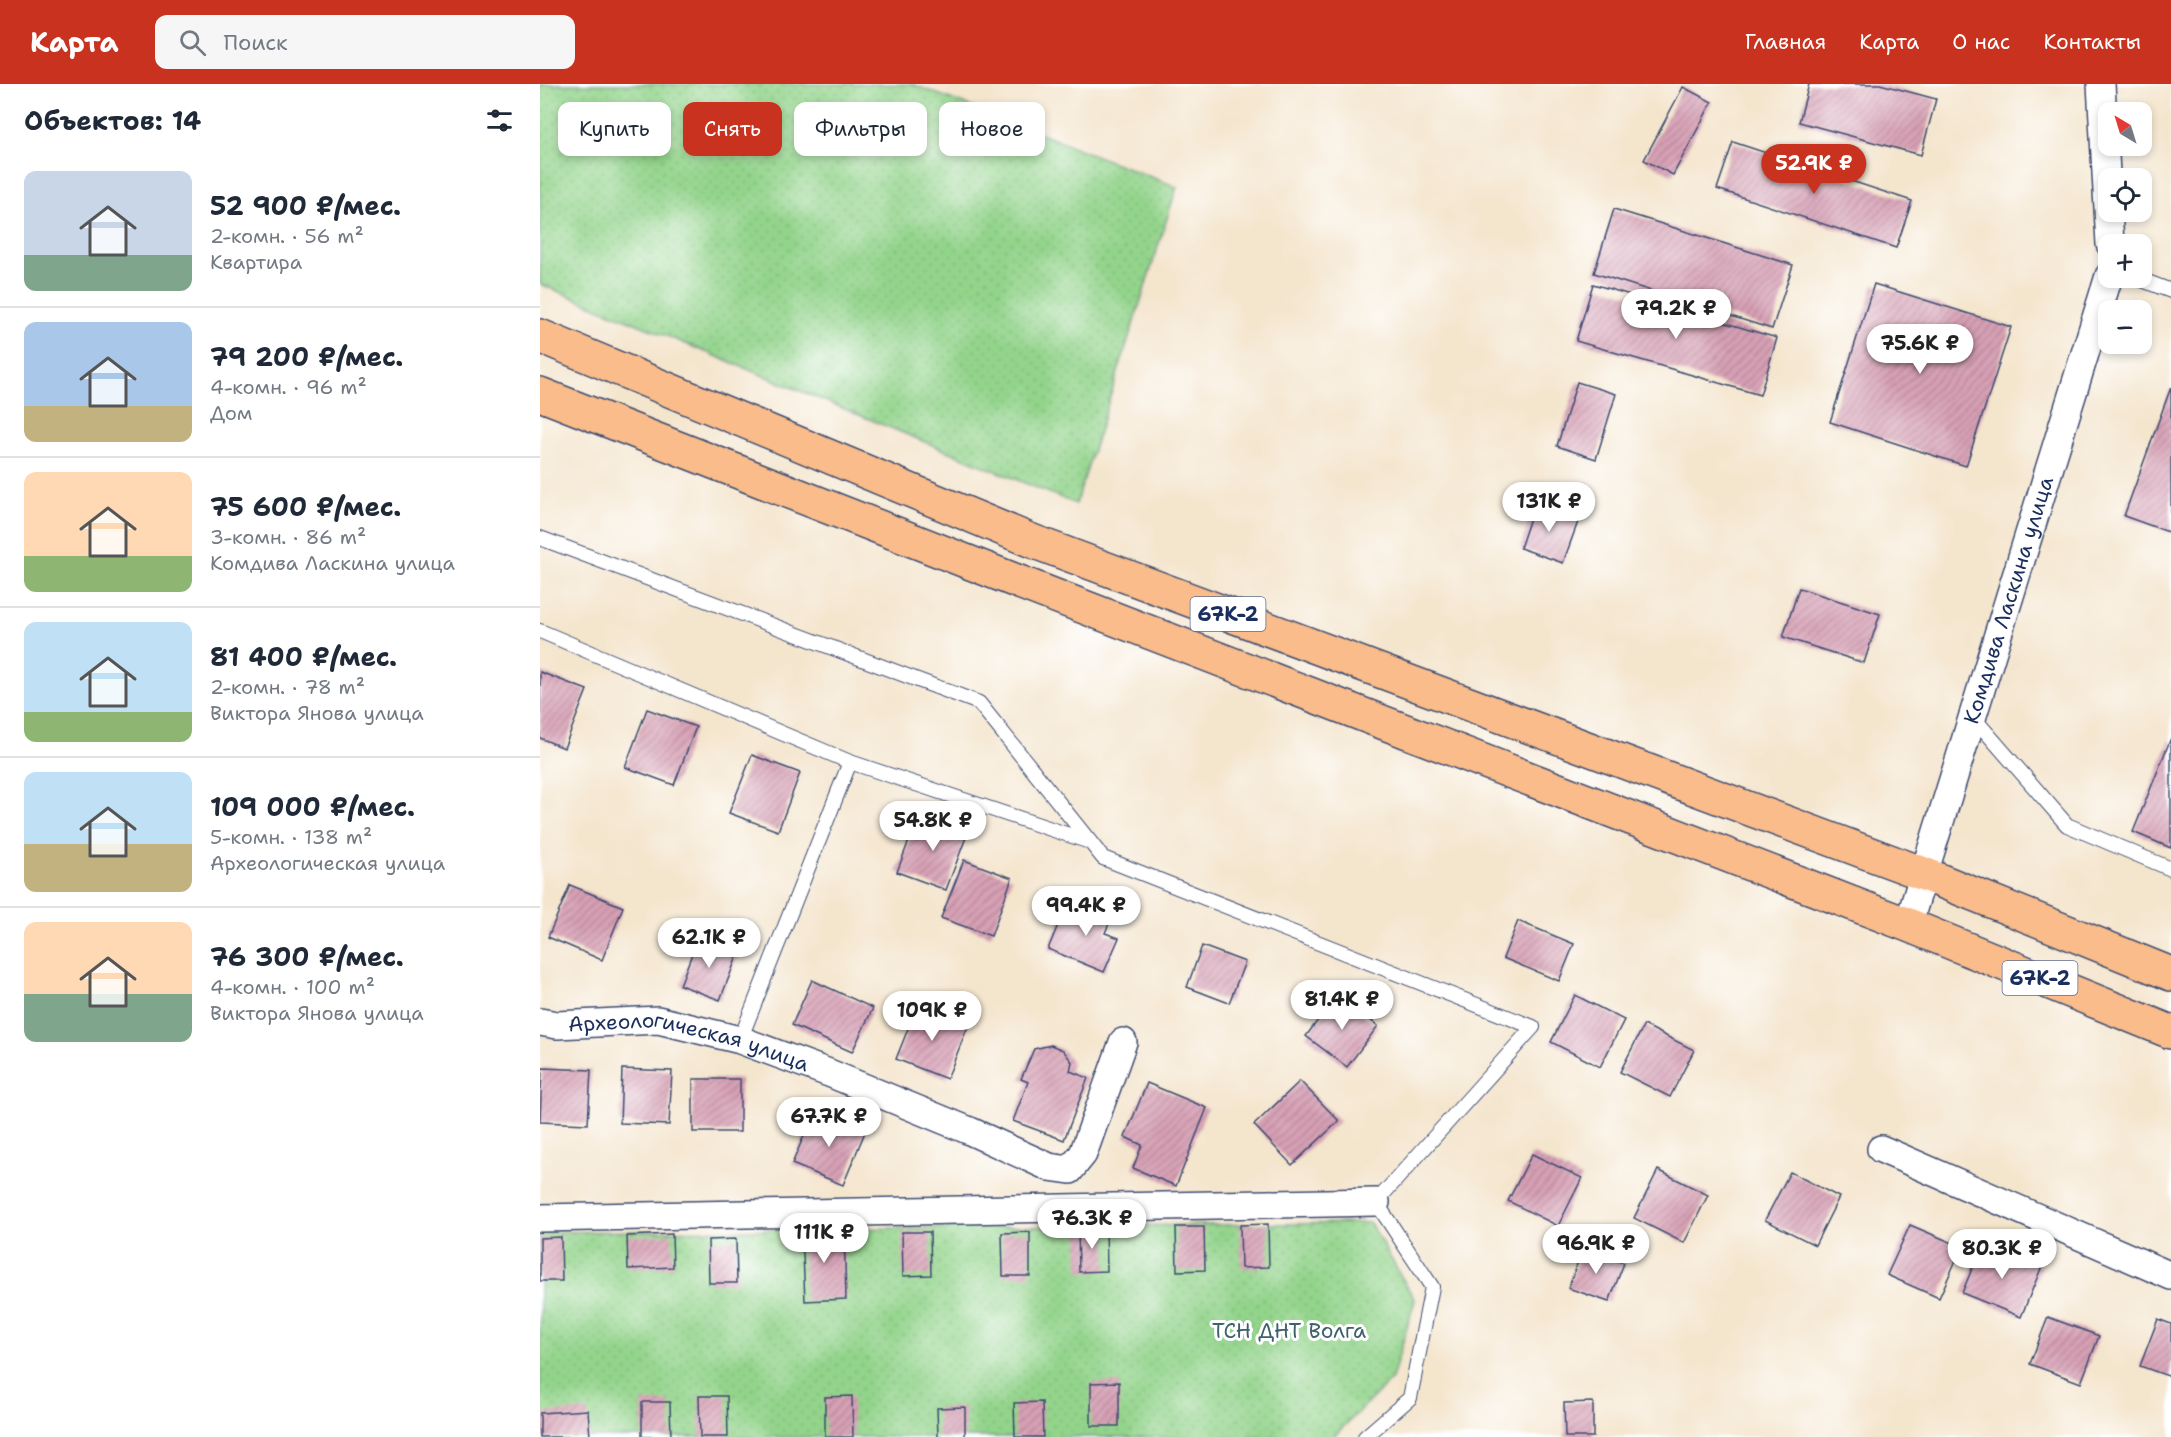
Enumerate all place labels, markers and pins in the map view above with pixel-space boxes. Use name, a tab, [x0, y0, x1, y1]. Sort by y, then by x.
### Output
pin: 52.9K ₽	[1759, 144, 1869, 195]
pin: 79.2K ₽	[1621, 289, 1731, 340]
pin: 75.6K ₽	[1865, 324, 1975, 375]
pin: 131K ₽	[1500, 482, 1598, 533]
pin: 54.8K ₽	[878, 801, 988, 852]
pin: 99.4K ₽	[1031, 886, 1141, 937]
pin: 62.1K ₽	[654, 918, 764, 969]
pin: 81.4K ₽	[1287, 980, 1397, 1031]
pin: 109K ₽	[883, 991, 981, 1042]
pin: 67.7K ₽	[774, 1097, 884, 1148]
pin: 76.3K ₽	[1037, 1199, 1147, 1250]
pin: 111K ₽	[775, 1213, 873, 1264]
pin: 96.9K ₽	[1541, 1224, 1651, 1275]
pin: 80.3K ₽	[1947, 1229, 2057, 1280]

